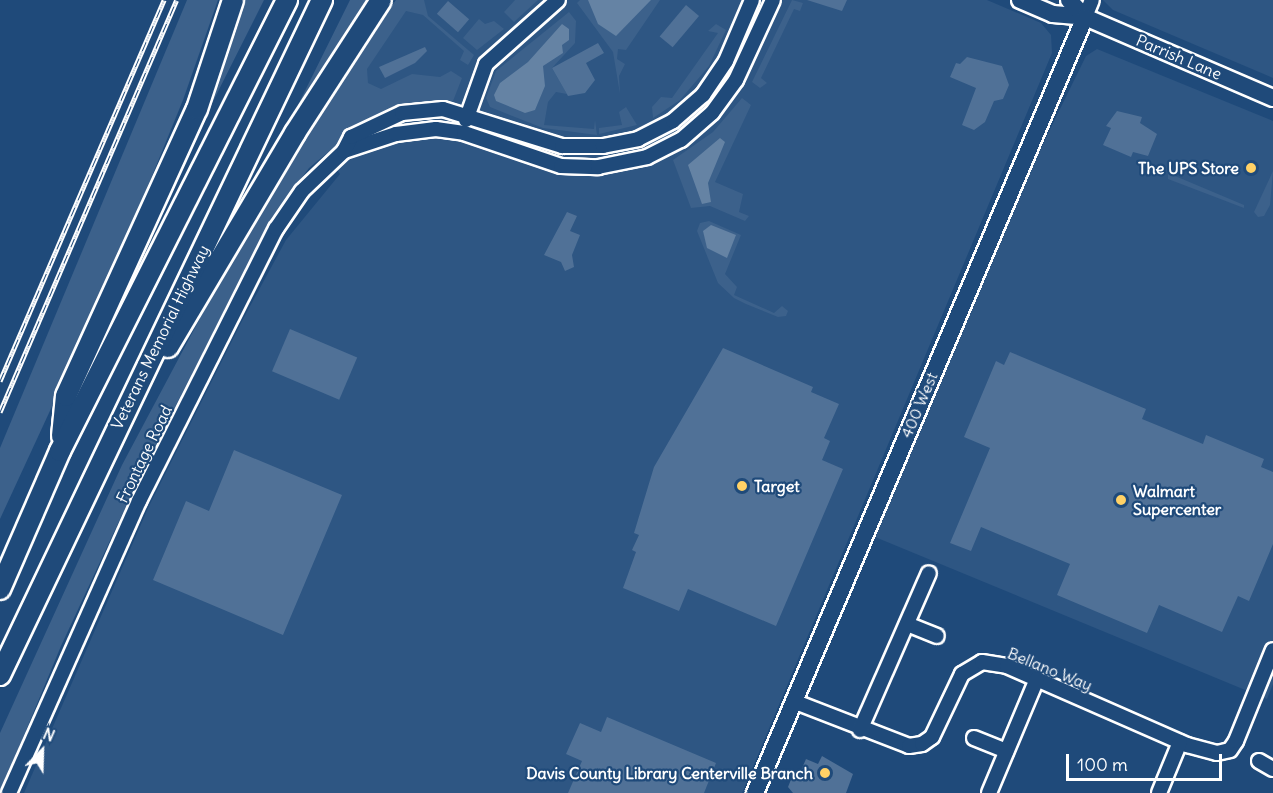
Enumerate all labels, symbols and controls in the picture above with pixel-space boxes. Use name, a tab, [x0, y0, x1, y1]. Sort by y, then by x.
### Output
street label: Parrish Lane	[1133, 30, 1225, 84]
place label: The UPS Store	[1138, 158, 1239, 178]
marker: The UPS Store	[1244, 161, 1258, 175]
street label: Veterans Memorial Highway	[107, 242, 213, 432]
street label: 400 West	[897, 369, 941, 441]
street label: Frontage Road	[112, 402, 176, 506]
place label: Target	[754, 476, 800, 496]
marker: Target	[735, 479, 749, 493]
place label: Walmart Supercenter	[1133, 481, 1221, 519]
marker: Walmart Supercenter	[1114, 493, 1128, 507]
street label: Bellano Way	[1005, 643, 1095, 695]
north arrow	[12, 721, 72, 781]
text: N	[40, 723, 58, 746]
scale bar	[1069, 742, 1225, 780]
text: 100 m	[1077, 753, 1128, 776]
place label: Davis County Library Centerville Branch	[526, 763, 813, 783]
marker: Davis County Library Centerville Branch	[818, 766, 832, 780]

